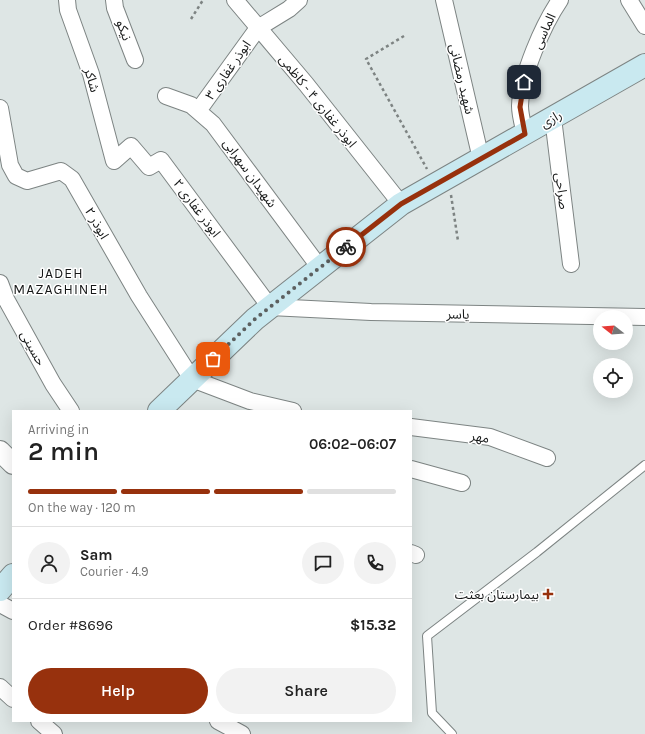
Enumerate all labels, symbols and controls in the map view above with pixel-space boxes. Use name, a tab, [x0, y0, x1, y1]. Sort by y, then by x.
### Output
street label: الماسی	[529, 11, 560, 52]
street label: نیکو	[113, 18, 135, 42]
street label: ابوذر غفاری ۳	[202, 38, 255, 103]
street label: شهید رمضانی	[446, 42, 477, 116]
street label: ابوذر غفاری ۴ - کاظمی	[275, 52, 360, 151]
street label: شاکر	[81, 65, 103, 94]
pin	[507, 65, 541, 99]
icon: home	[513, 71, 535, 93]
street label: رازی	[538, 107, 565, 132]
street label: شهیدان سهرابی	[219, 136, 280, 211]
street label: صراحی	[551, 172, 572, 211]
street label: ابوذر غفاری ۲	[170, 176, 224, 241]
street label: ابوذر ۲	[82, 204, 112, 242]
courier	[326, 227, 366, 267]
icon: bike	[335, 236, 357, 258]
district label: JADEH MAZAGHINEH	[13, 265, 109, 298]
street label: یاسر	[445, 306, 470, 322]
north arrow	[593, 310, 633, 350]
map controls	[593, 310, 633, 398]
street label: حسینی	[16, 328, 49, 369]
pin	[196, 342, 230, 376]
icon: bag	[202, 348, 224, 370]
button: locate	[593, 358, 633, 398]
text: Arriving in	[28, 422, 89, 437]
street label: مهر	[468, 428, 491, 447]
text: 06:02–06:07	[309, 435, 396, 453]
text: 2 min	[28, 436, 99, 467]
text: On the way · 120 m	[28, 500, 136, 515]
button: person	[28, 542, 70, 584]
button: chat	[302, 542, 344, 584]
button: phone	[354, 542, 396, 584]
text: Sam	[80, 546, 113, 564]
text: Courier · 4.9	[80, 564, 149, 579]
place label: بیمارستان بعثت	[455, 587, 539, 603]
marker: بیمارستان بعثت	[542, 588, 554, 600]
text: Order #8696	[28, 616, 113, 634]
text: $15.32	[350, 616, 396, 634]
button: Help	[28, 668, 208, 714]
button: Share	[216, 668, 396, 714]

